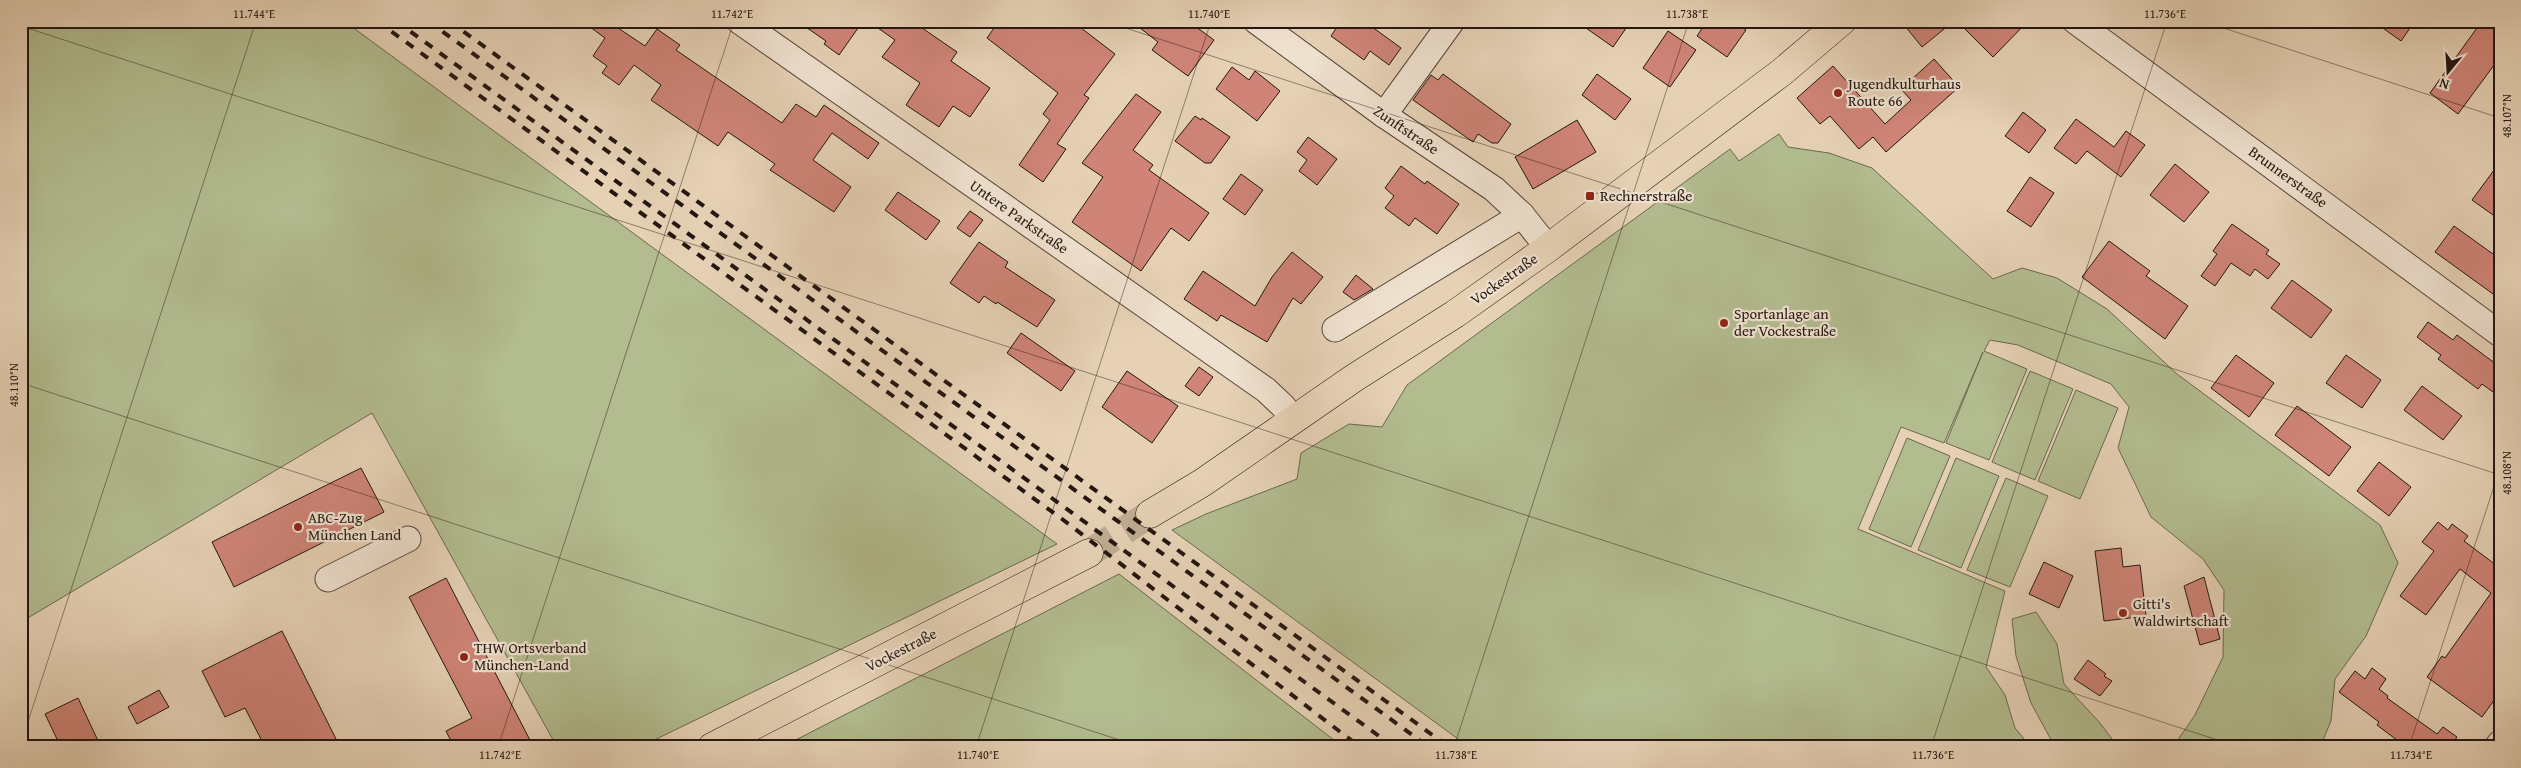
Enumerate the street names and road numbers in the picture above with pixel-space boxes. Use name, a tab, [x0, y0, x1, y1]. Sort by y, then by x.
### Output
street label: Zunftstraße	[1369, 100, 1443, 159]
street label: Brunnerstraße	[2244, 141, 2332, 212]
street label: Untere Parkstraße	[966, 175, 1073, 258]
street label: Vockestraße	[1466, 248, 1542, 309]
street label: Vockestraße	[861, 623, 940, 677]

